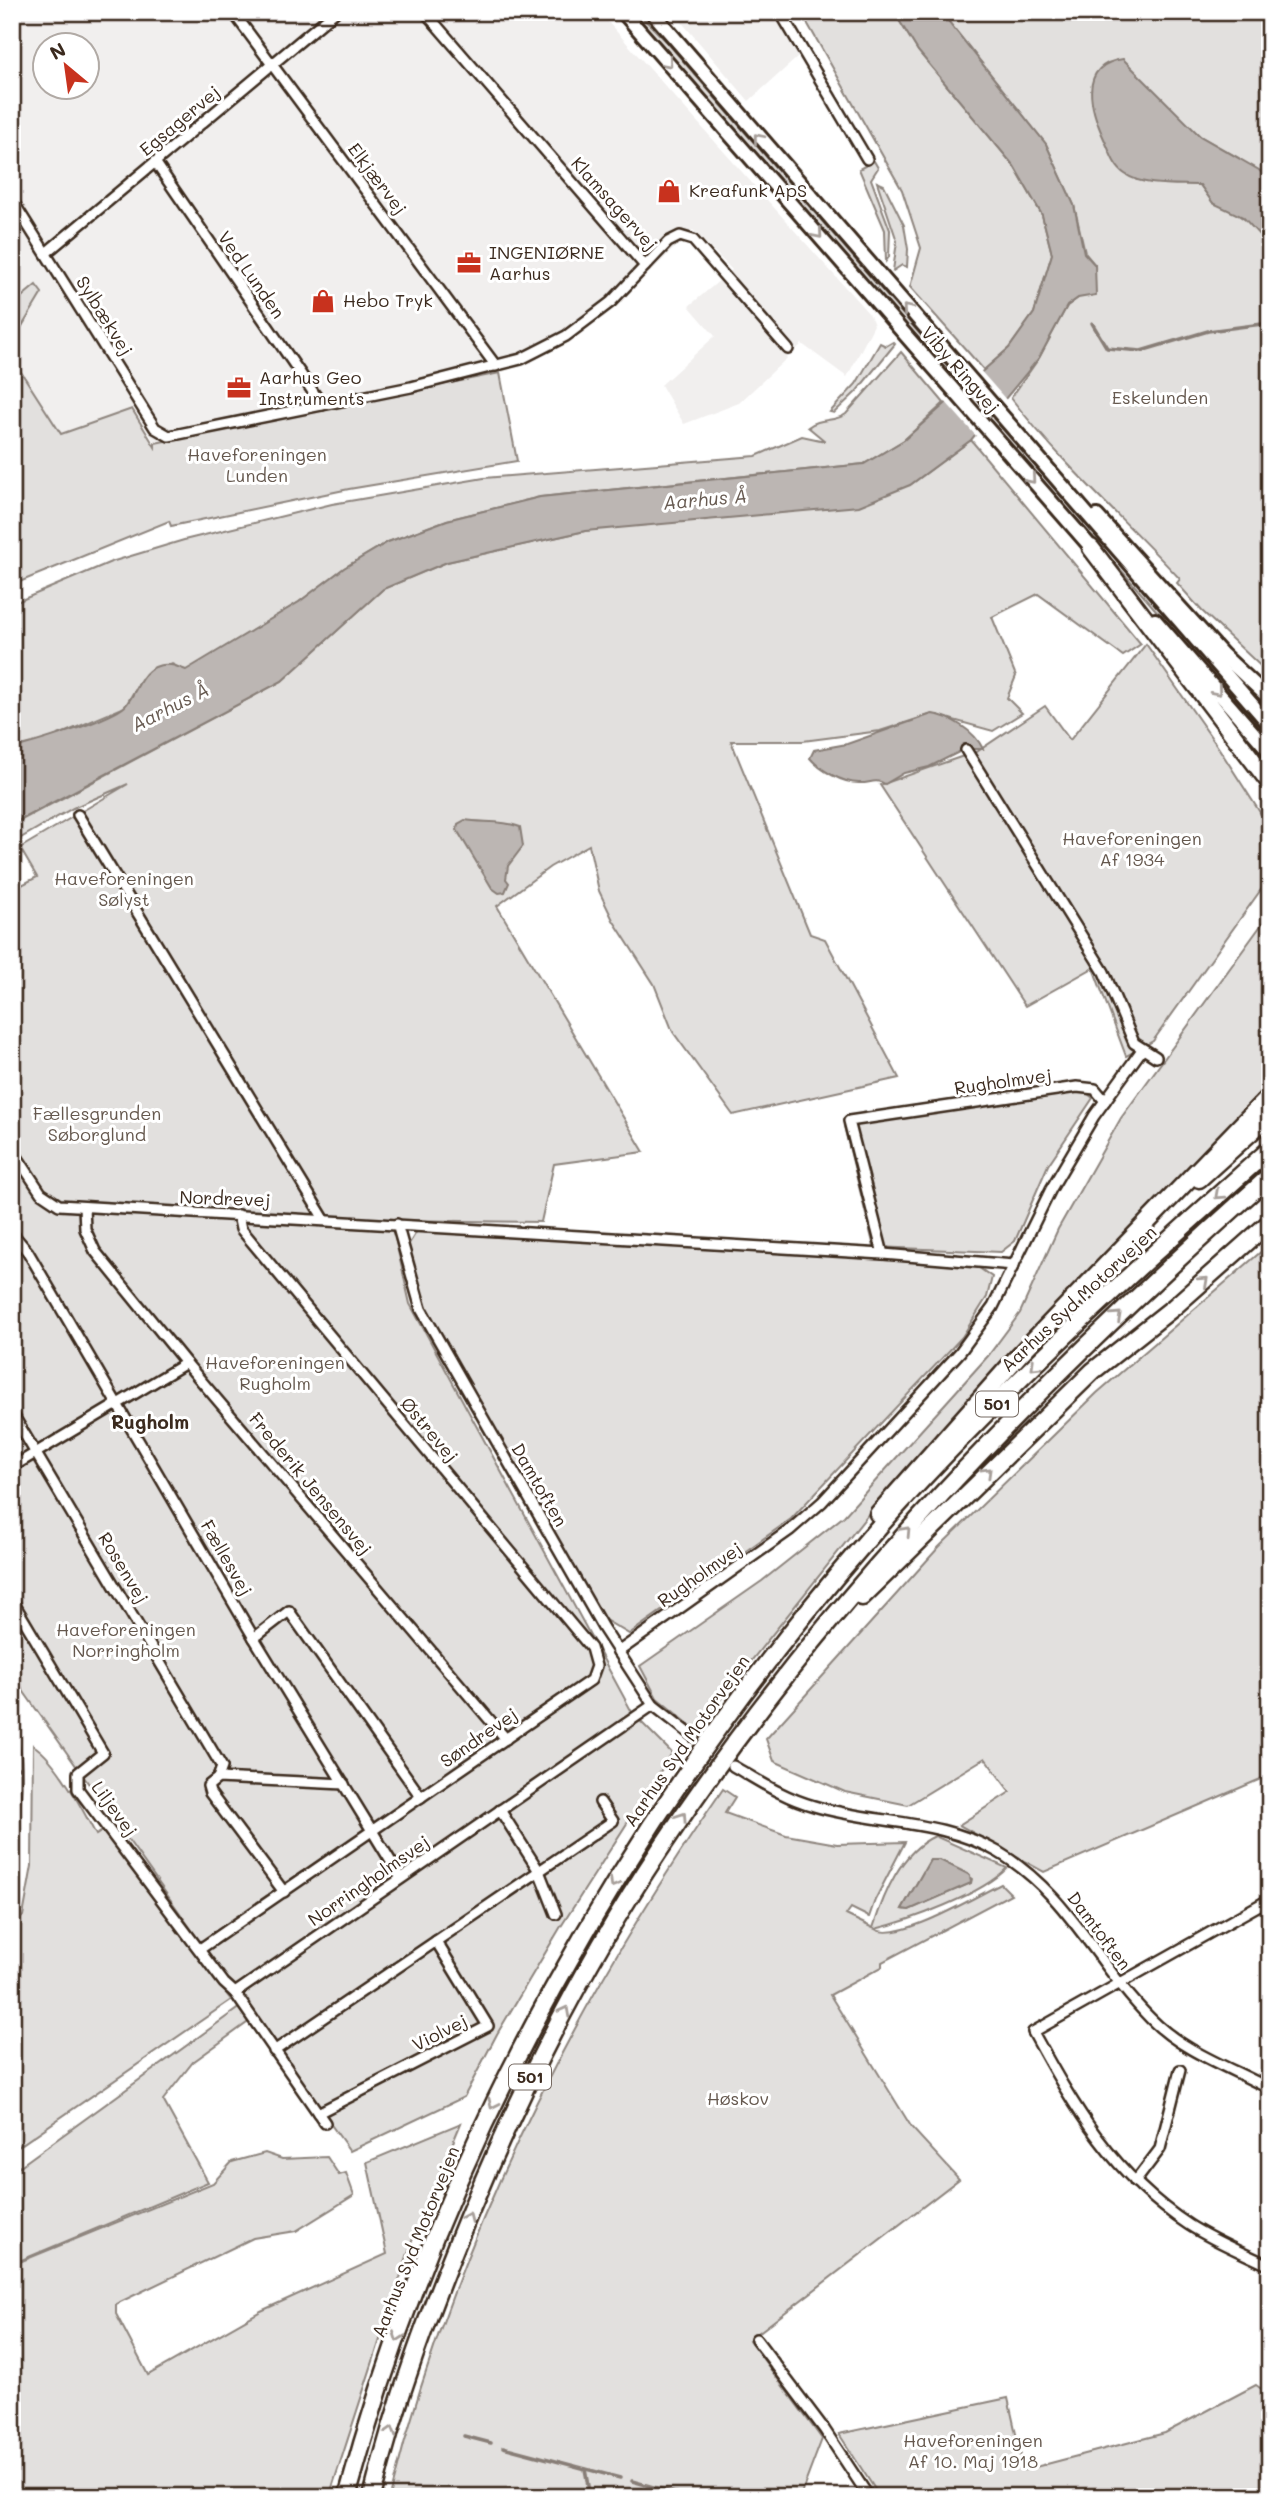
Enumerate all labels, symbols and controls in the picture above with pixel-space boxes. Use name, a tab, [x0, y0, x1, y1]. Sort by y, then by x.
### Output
north arrow	[32, 32, 102, 102]
text: N	[45, 36, 70, 65]
one-way arrow	[660, 55, 672, 68]
street label: Egsagervej	[134, 80, 225, 161]
one-way arrow	[754, 133, 766, 146]
street label: Elkjærvej	[343, 138, 413, 219]
street label: Klamsagervej	[566, 151, 663, 255]
shop icon: Kreafunk ApS	[655, 177, 683, 205]
place label: Kreafunk ApS	[689, 178, 807, 202]
street label: Ved Lunden	[213, 226, 291, 323]
one-way arrow	[810, 226, 822, 239]
place label: INGENIØRNE Aarhus	[489, 240, 604, 285]
office icon: INGENIØRNE Aarhus	[455, 249, 483, 277]
street label: Sylbækvej	[71, 271, 139, 360]
shop icon: Hebo Tryk	[309, 287, 337, 315]
place label: Hebo Tryk	[343, 288, 433, 312]
one-way arrow	[903, 305, 915, 318]
street label: Viby Ringvej	[916, 321, 1005, 418]
place label: Aarhus Geo Instruments	[259, 365, 365, 410]
office icon: Aarhus Geo Instruments	[225, 374, 253, 402]
park label: Eskelunden	[1112, 385, 1208, 409]
park label: Haveforeningen Lunden	[187, 442, 327, 487]
one-way arrow	[1023, 470, 1035, 483]
water label: Aarhus Å	[662, 482, 748, 515]
water label: Aarhus Å	[127, 676, 213, 737]
one-way arrow	[1209, 683, 1221, 696]
park label: Haveforeningen Af 1934	[1062, 826, 1202, 871]
park label: Haveforeningen Sølyst	[54, 866, 194, 911]
street label: Rugholmvej	[953, 1062, 1053, 1100]
park label: Fællesgrunden Søborglund	[33, 1101, 161, 1146]
street label: Nordrevej	[179, 1184, 271, 1212]
one-way arrow	[1214, 1186, 1227, 1199]
street label: Aarhus Syd Motorvejen	[995, 1220, 1161, 1377]
one-way arrow	[1195, 1277, 1208, 1289]
one-way arrow	[1109, 1312, 1122, 1324]
park label: Haveforeningen Rugholm	[205, 1350, 345, 1395]
one-way arrow	[1030, 1358, 1043, 1371]
street label: Østrevej	[396, 1392, 464, 1467]
road number: 501	[976, 1392, 1018, 1416]
street label: Frederik Jensensvej	[244, 1407, 377, 1560]
district label: Rugholm	[111, 1409, 189, 1434]
street label: Damtoften	[506, 1438, 573, 1531]
one-way arrow	[979, 1467, 992, 1480]
street label: Fællesvej	[196, 1515, 258, 1600]
one-way arrow	[898, 1526, 911, 1539]
street label: Rosenvej	[93, 1528, 154, 1607]
street label: Rugholmvej	[652, 1536, 747, 1612]
park label: Haveforeningen Norringholm	[56, 1617, 196, 1662]
street label: Aarhus Syd Motorvejen	[618, 1650, 755, 1831]
street label: Søndrevej	[435, 1702, 522, 1773]
street label: Liljevej	[86, 1776, 143, 1841]
one-way arrow	[674, 1812, 686, 1825]
street label: Norringholmsvej	[303, 1829, 434, 1931]
one-way arrow	[609, 1875, 622, 1888]
street label: Damtoften	[1062, 1886, 1137, 1975]
one-way arrow	[556, 2006, 570, 2019]
street label: Violvej	[408, 2008, 471, 2056]
road number: 501	[509, 2064, 551, 2090]
park label: Høskov	[707, 2086, 769, 2110]
one-way arrow	[488, 2097, 502, 2109]
street label: Aarhus Syd Motorvejen	[366, 2142, 464, 2341]
one-way arrow	[460, 2212, 474, 2225]
one-way arrow	[392, 2331, 406, 2343]
one-way arrow	[383, 2426, 398, 2438]
park label: Haveforeningen Af 10. Maj 1918	[903, 2428, 1043, 2473]

